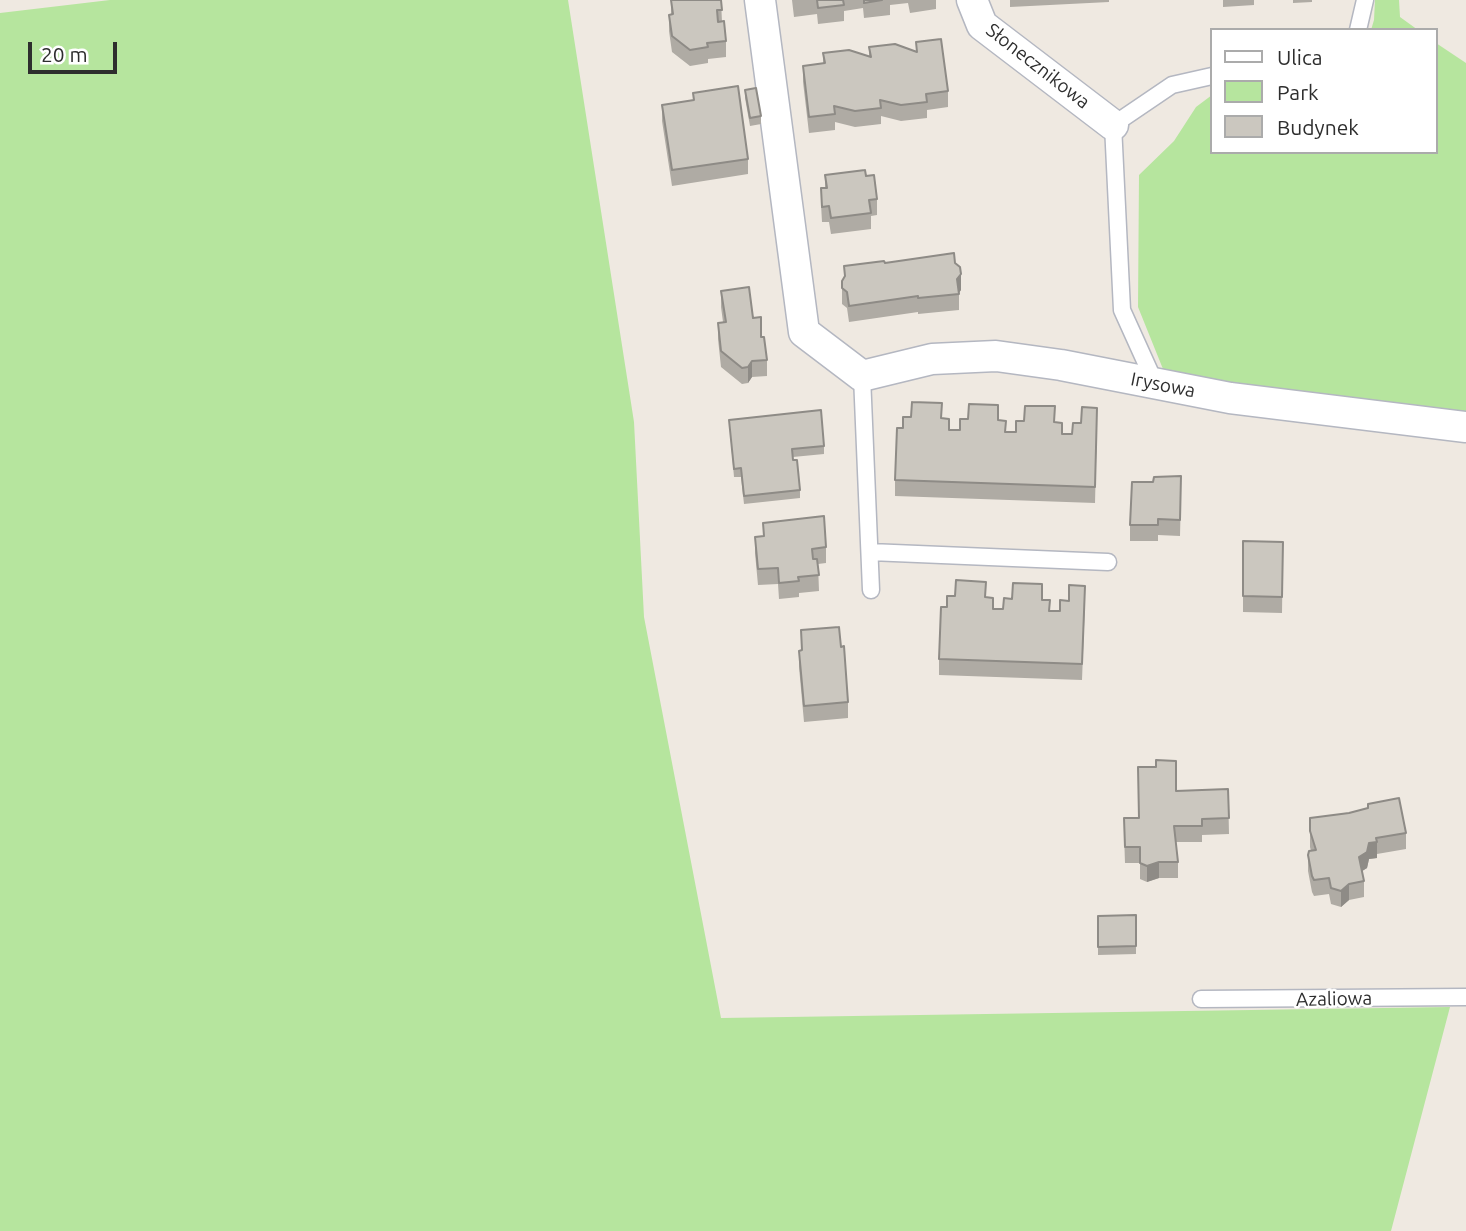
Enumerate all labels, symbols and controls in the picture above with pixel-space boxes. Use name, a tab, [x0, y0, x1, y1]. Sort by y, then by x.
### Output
street label: Słonecznikowa	[982, 18, 1094, 114]
scale bar	[32, 28, 121, 72]
legend	[1210, 28, 1438, 154]
text: 20 m	[41, 42, 88, 66]
text: Ulica	[1277, 45, 1322, 69]
text: Park	[1277, 80, 1319, 104]
text: Budynek	[1277, 115, 1359, 139]
street label: Irysowa	[1129, 368, 1197, 402]
street label: Azaliowa	[1296, 987, 1372, 1011]

